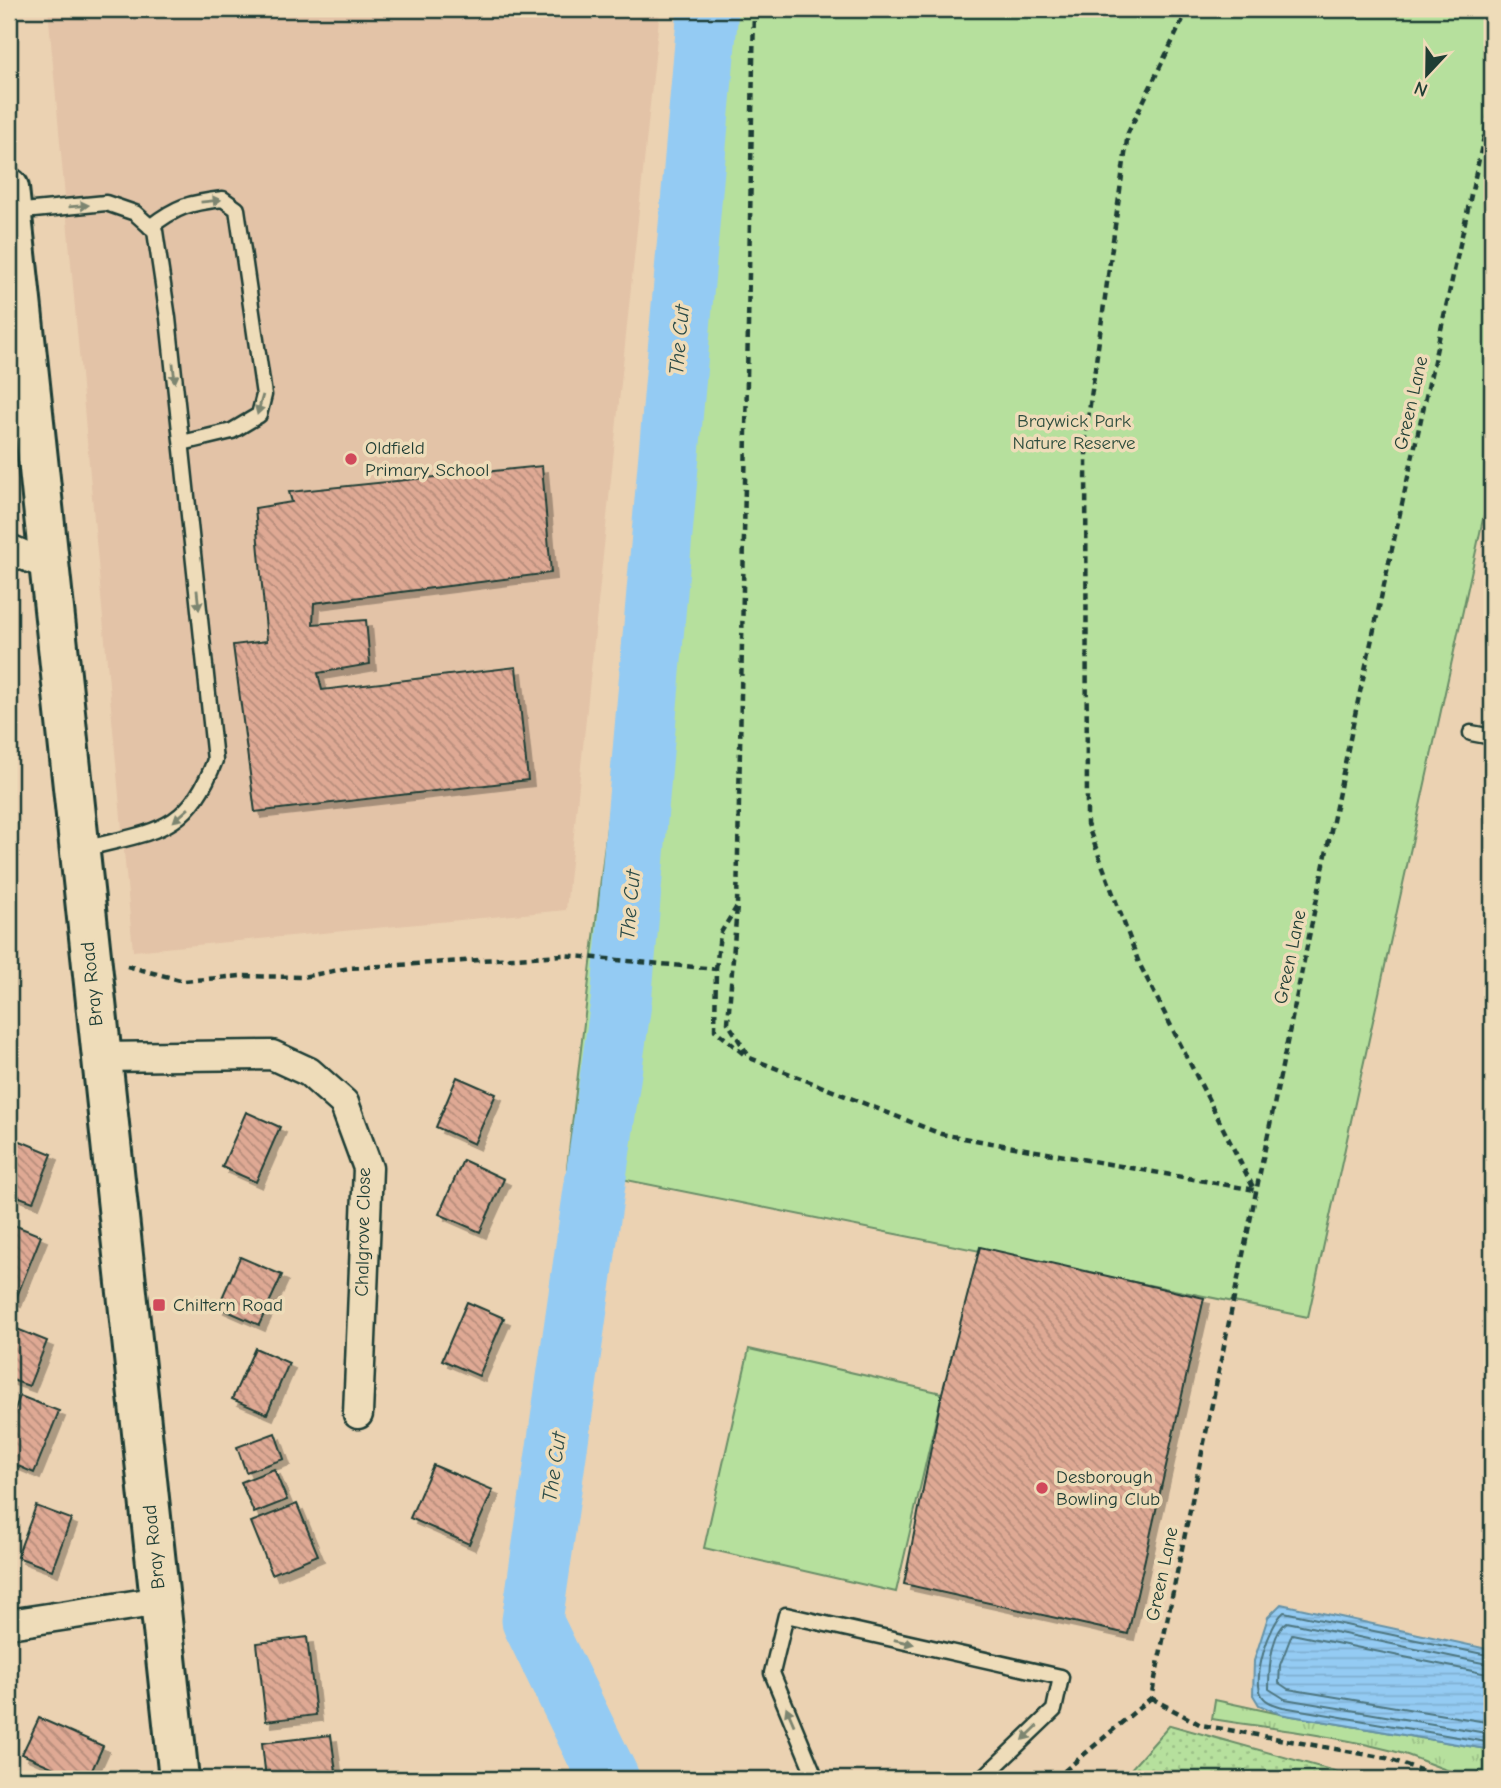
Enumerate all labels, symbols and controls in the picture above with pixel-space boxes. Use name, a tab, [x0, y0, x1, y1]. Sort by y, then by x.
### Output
north arrow	[1392, 38, 1462, 108]
text: N	[1411, 76, 1431, 101]
one-way arrow	[200, 195, 222, 206]
one-way arrow	[68, 200, 90, 211]
water label: The Cut	[664, 303, 694, 376]
street label: Green Lane	[1390, 354, 1432, 452]
one-way arrow	[169, 363, 180, 385]
one-way arrow	[254, 394, 265, 416]
park label: Braywick Park Nature Reserve	[1012, 410, 1136, 454]
place label: Oldfield Primary School	[365, 437, 490, 481]
marker: Oldfield Primary School	[343, 451, 359, 467]
one-way arrow	[193, 589, 204, 611]
one-way arrow	[172, 807, 190, 823]
water label: The Cut	[615, 868, 645, 941]
street label: Green Lane	[1269, 908, 1311, 1006]
street label: Bray Road	[77, 941, 107, 1027]
street label: Chalgrove Close	[351, 1167, 375, 1297]
place label: Chiltern Road	[173, 1294, 283, 1316]
marker: Chiltern Road	[151, 1297, 167, 1313]
water label: The Cut	[537, 1429, 571, 1503]
place label: Desborough Bowling Club	[1056, 1466, 1160, 1510]
marker: Desborough Bowling Club	[1034, 1480, 1050, 1496]
street label: Bray Road	[139, 1504, 169, 1590]
street label: Green Lane	[1141, 1525, 1183, 1623]
one-way arrow	[893, 1636, 915, 1647]
one-way arrow	[784, 1706, 795, 1727]
one-way arrow	[1021, 1725, 1039, 1741]

